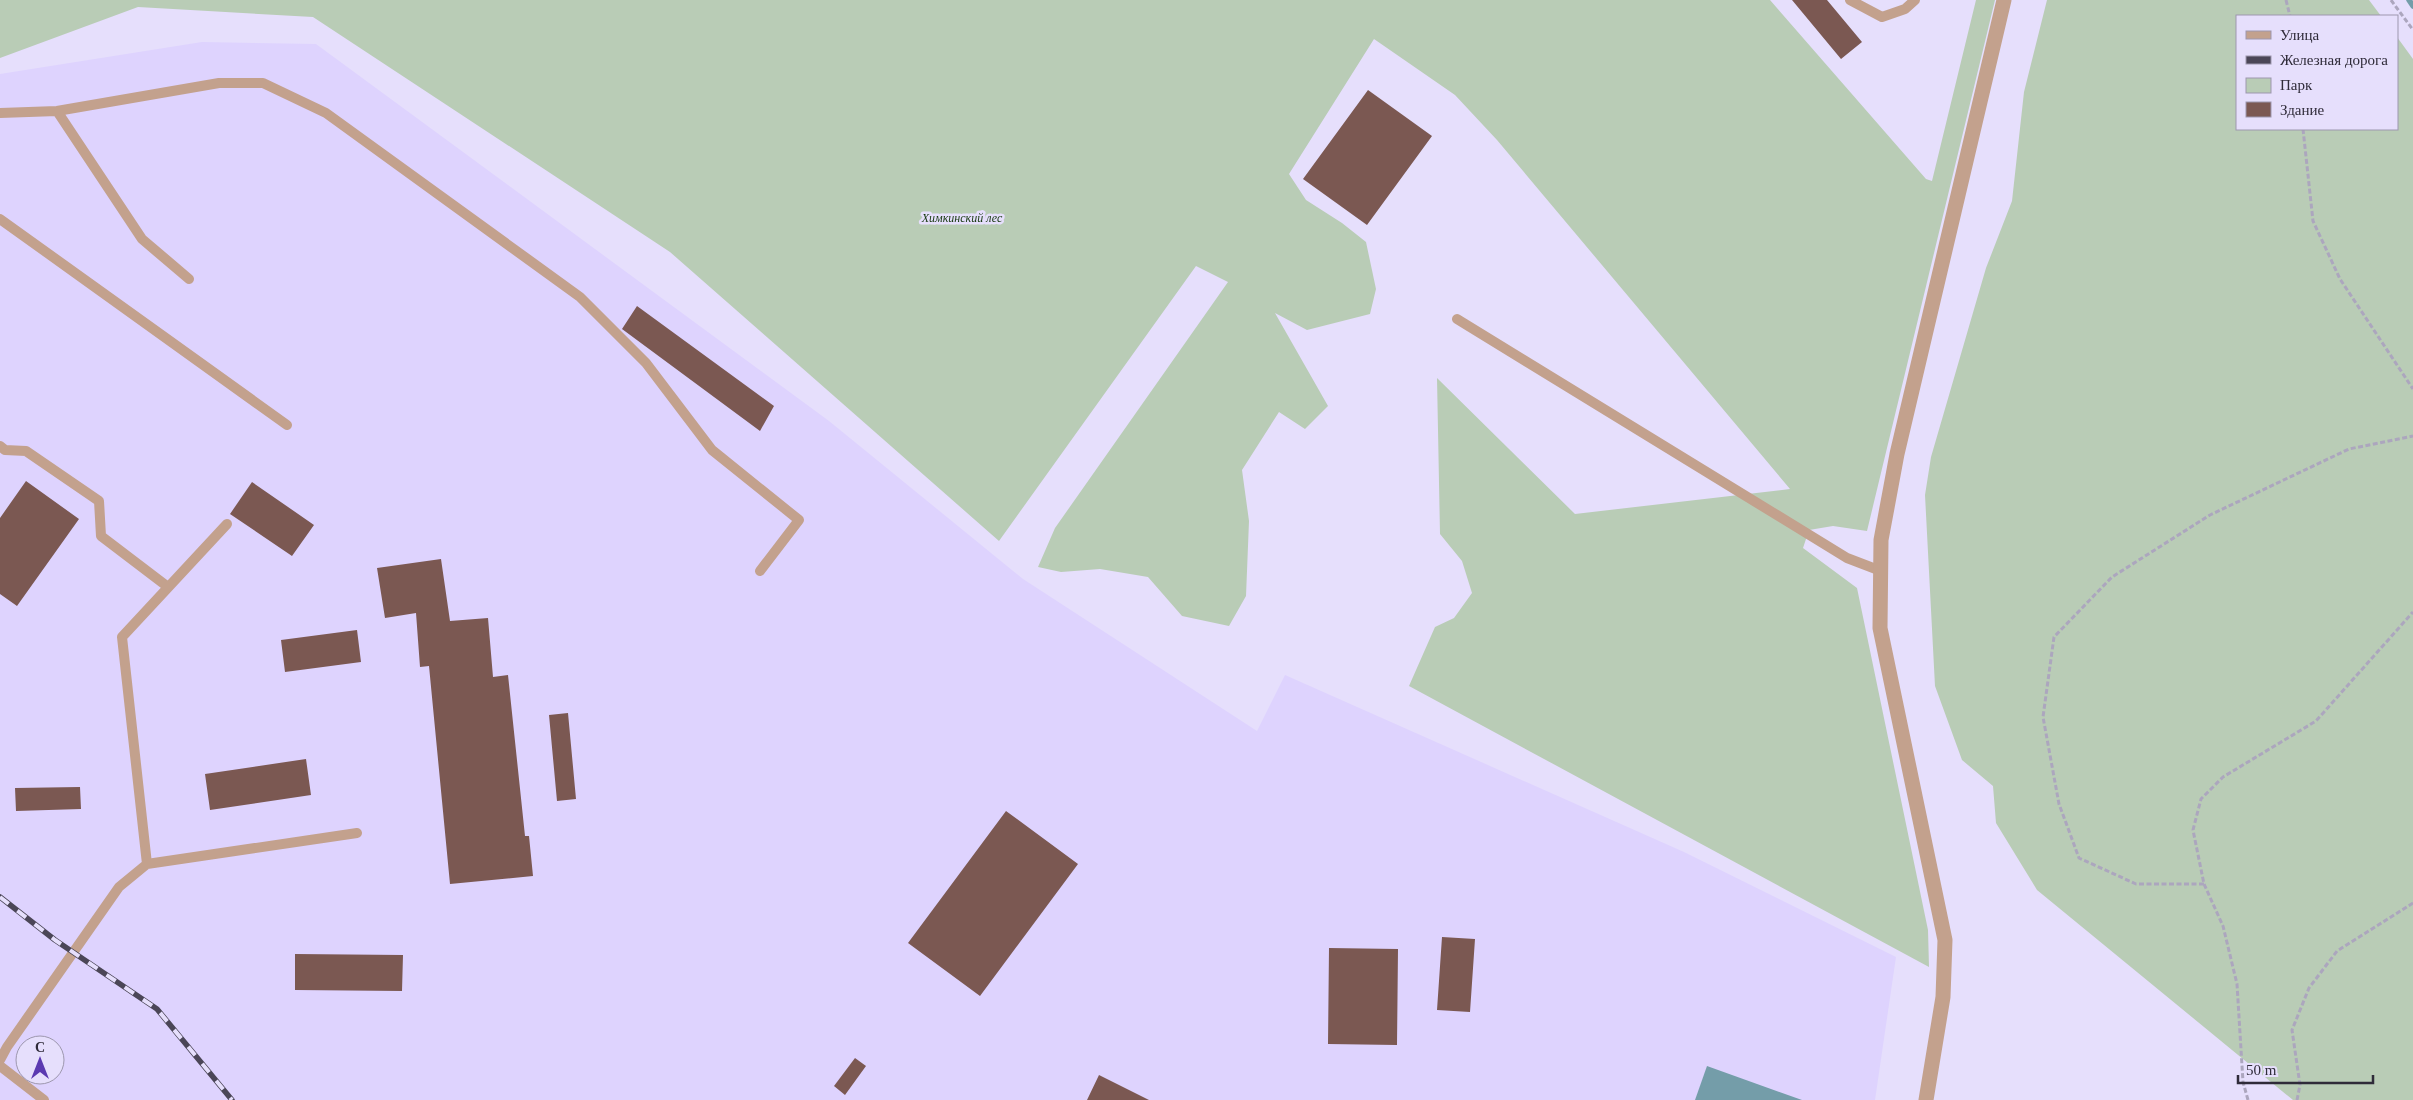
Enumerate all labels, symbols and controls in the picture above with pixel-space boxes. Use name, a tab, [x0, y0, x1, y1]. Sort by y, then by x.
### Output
legend	[2236, 15, 2398, 130]
text: Улица	[2280, 27, 2319, 43]
text: Железная дорога	[2280, 52, 2388, 68]
text: Парк	[2280, 77, 2313, 93]
text: Здание	[2280, 102, 2324, 118]
park label: Химкинский лес	[921, 211, 1003, 225]
north arrow	[15, 1035, 65, 1085]
text: С	[35, 1040, 45, 1055]
scale bar	[2238, 1052, 2373, 1084]
text: 50 m	[2246, 1062, 2277, 1078]

